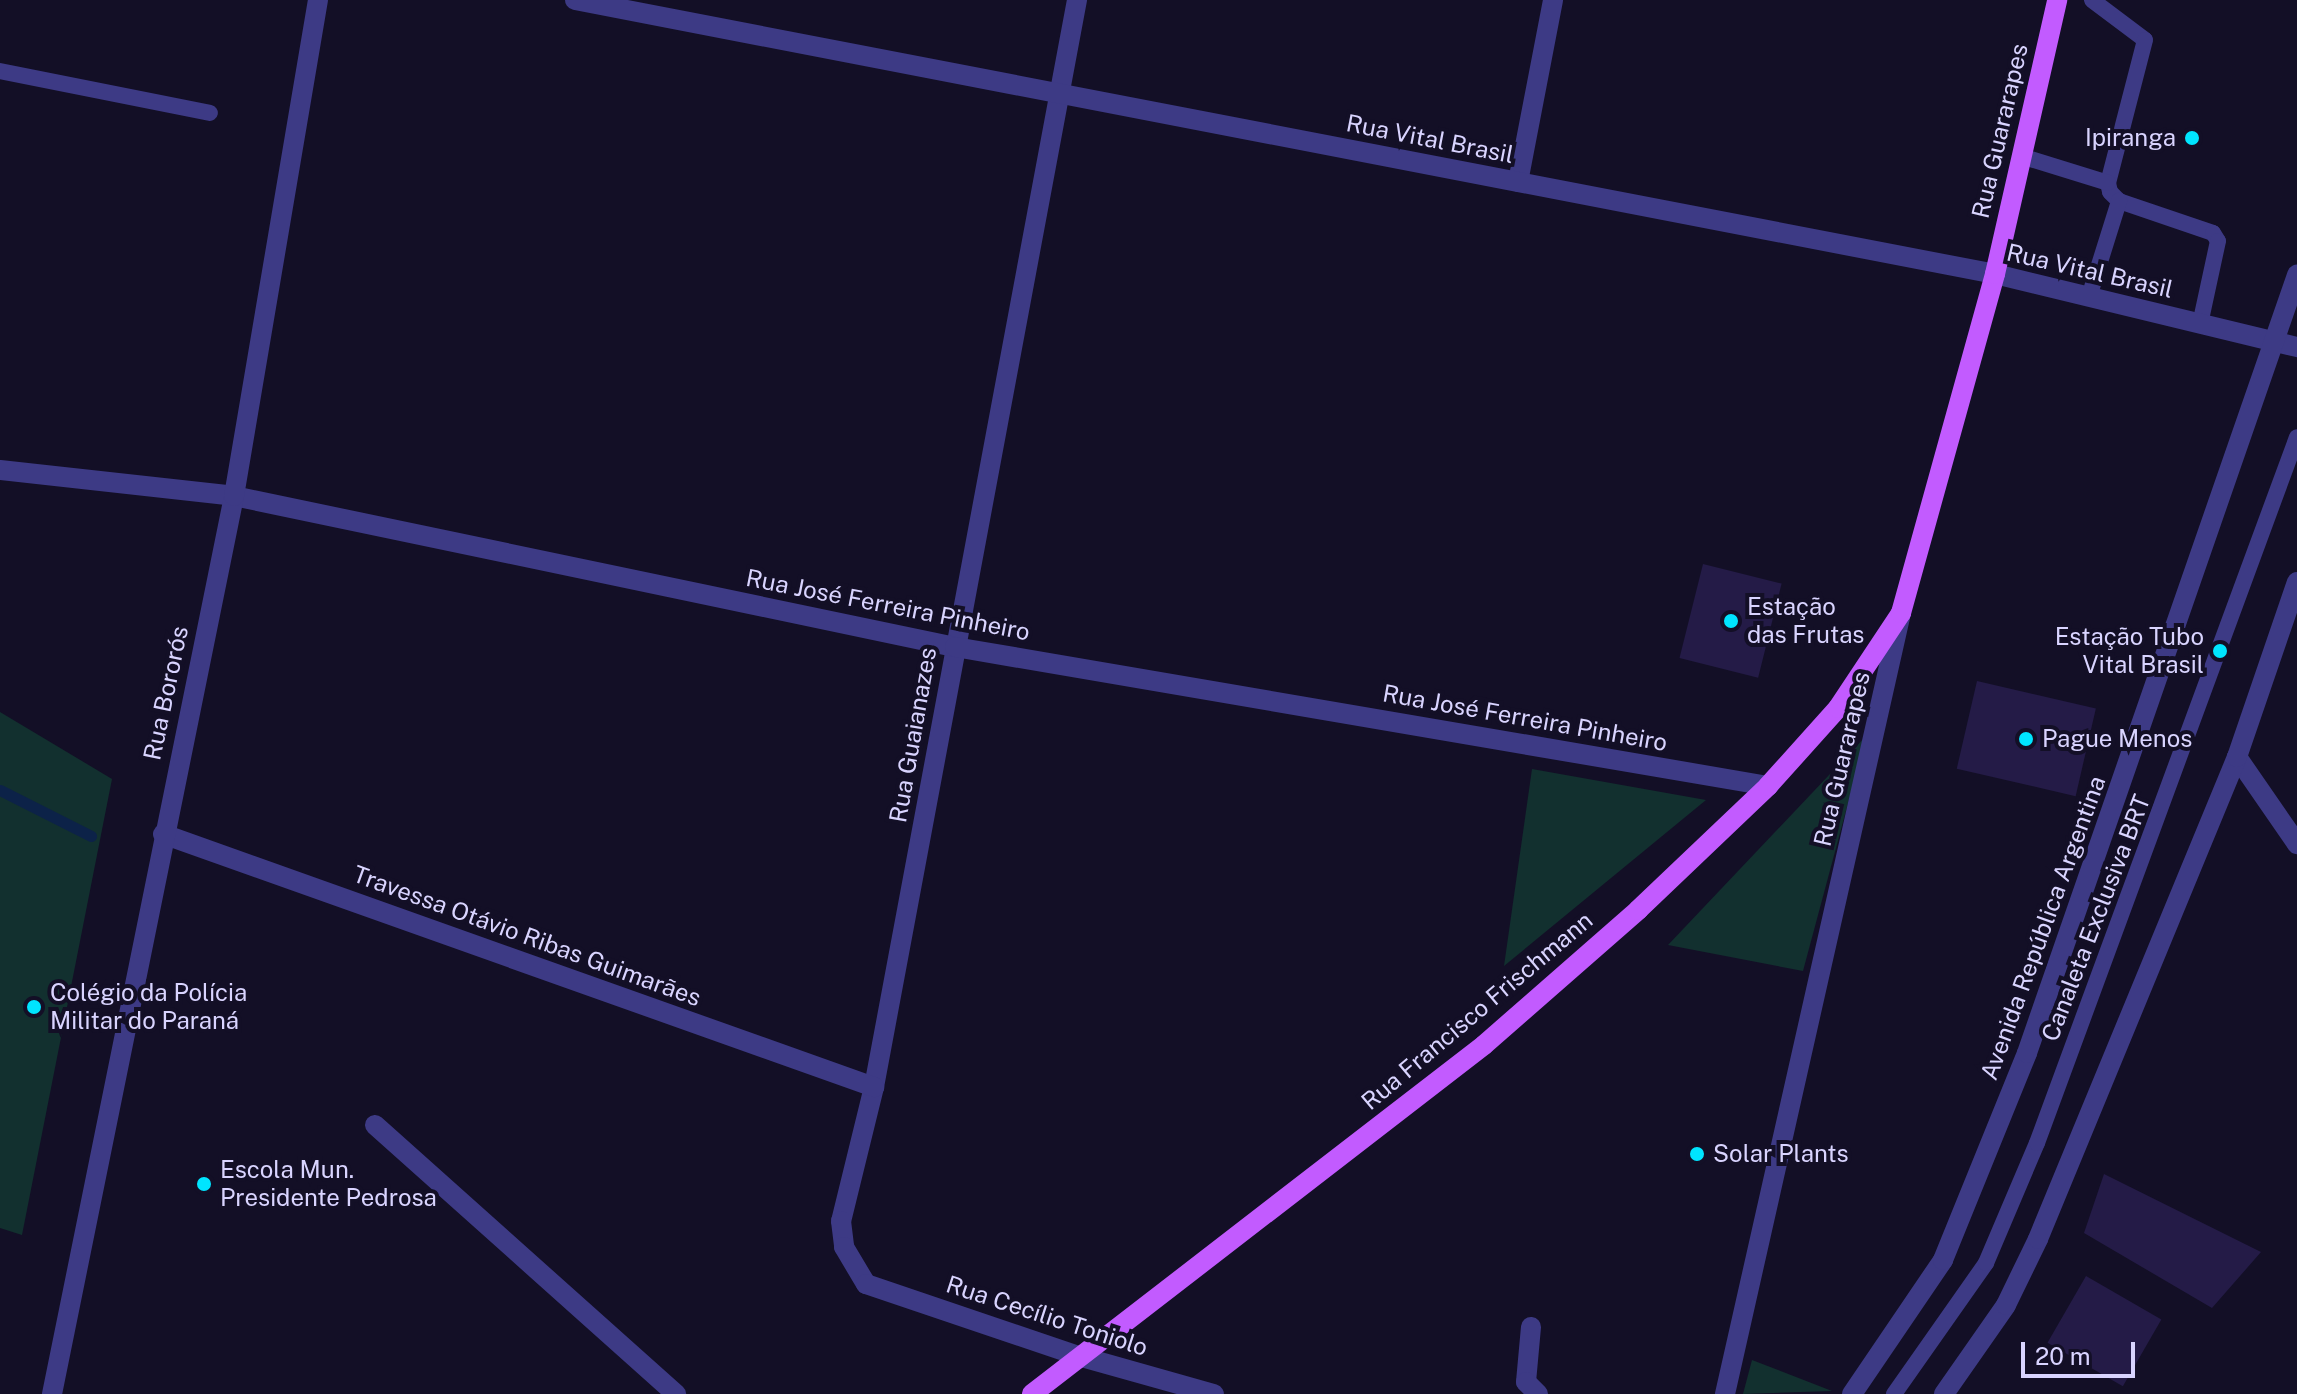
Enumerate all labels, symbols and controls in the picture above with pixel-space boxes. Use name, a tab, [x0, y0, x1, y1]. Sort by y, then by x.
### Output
street label: Rua Guararapes	[1966, 41, 2034, 221]
street label: Rua Vital Brasil	[1344, 109, 1516, 169]
place label: Ipiranga	[2085, 124, 2176, 152]
marker: Ipiranga	[2183, 129, 2201, 147]
street label: Rua Vital Brasil	[2004, 238, 2176, 304]
street label: Rua José Ferreira Pinheiro	[744, 563, 1032, 647]
place label: Estação das Frutas	[1747, 593, 1865, 649]
marker: Estação das Frutas	[1722, 612, 1740, 630]
street label: Rua Bororós	[138, 623, 194, 763]
place label: Estação Tubo Vital Brasil	[2055, 623, 2204, 679]
marker: Estação Tubo Vital Brasil	[2211, 642, 2229, 660]
street label: Rua Guaianazes	[883, 645, 943, 825]
street label: Rua Guararapes	[1808, 669, 1876, 849]
street label: Rua José Ferreira Pinheiro	[1380, 679, 1670, 757]
place label: Pague Menos	[2042, 725, 2192, 753]
marker: Pague Menos	[2017, 730, 2035, 748]
street label: Avenida República Argentina	[1974, 772, 2112, 1084]
street label: Canaleta Exclusiva BRT	[2036, 791, 2156, 1045]
street label: Travessa Otávio Ribas Guimarães	[349, 860, 705, 1012]
street label: Rua Francisco Frischmann	[1356, 906, 1598, 1116]
place label: Colégio da Polícia Militar do Paraná	[50, 979, 248, 1035]
marker: Colégio da Polícia Militar do Paraná	[25, 998, 43, 1016]
place label: Solar Plants	[1713, 1140, 1849, 1168]
marker: Solar Plants	[1688, 1145, 1706, 1163]
place label: Escola Mun. Presidente Pedrosa	[220, 1156, 437, 1212]
marker: Escola Mun. Presidente Pedrosa	[195, 1175, 213, 1193]
street label: Rua Cecílio Toniolo	[943, 1270, 1151, 1362]
scale bar	[2025, 1326, 2139, 1376]
text: 20 m	[2035, 1342, 2091, 1370]

